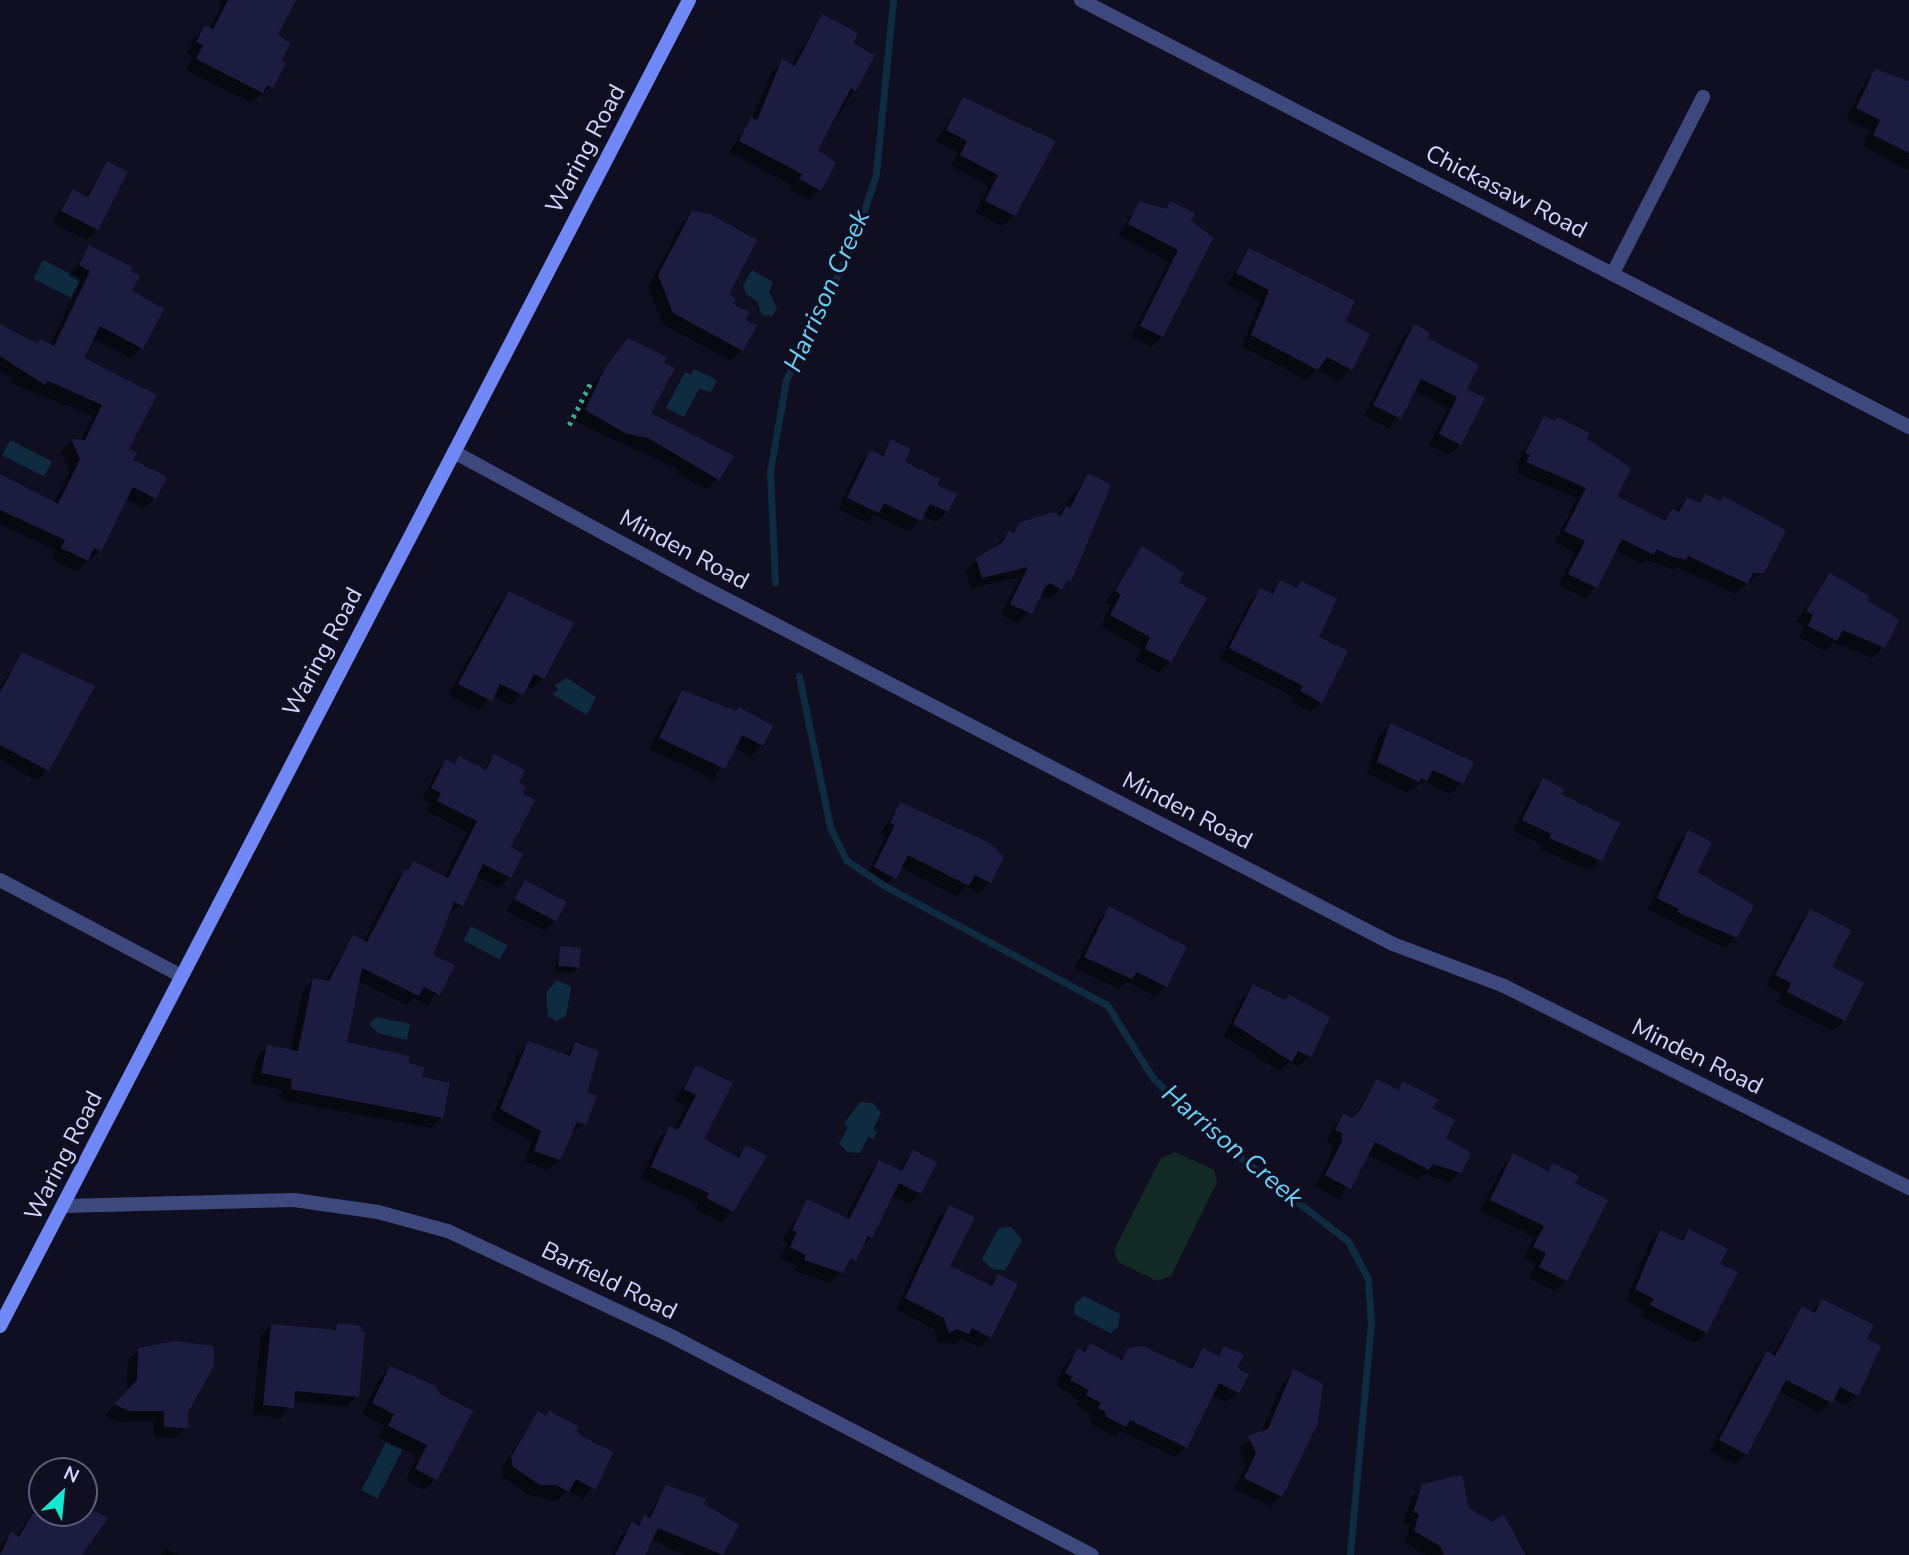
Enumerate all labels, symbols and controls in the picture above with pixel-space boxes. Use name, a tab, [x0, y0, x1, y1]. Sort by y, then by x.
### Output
street label: Waring Road	[540, 80, 632, 218]
street label: Chickasaw Road	[1420, 139, 1592, 245]
water label: Harrison Creek	[777, 205, 877, 377]
street label: Minden Road	[614, 504, 754, 596]
street label: Waring Road	[277, 583, 369, 721]
street label: Minden Road	[1117, 766, 1257, 856]
street label: Minden Road	[1627, 1013, 1767, 1101]
water label: Harrison Creek	[1155, 1078, 1309, 1214]
street label: Waring Road	[19, 1086, 109, 1226]
street label: Barfield Road	[536, 1236, 682, 1326]
north arrow	[28, 1457, 98, 1527]
text: N	[59, 1460, 83, 1490]

